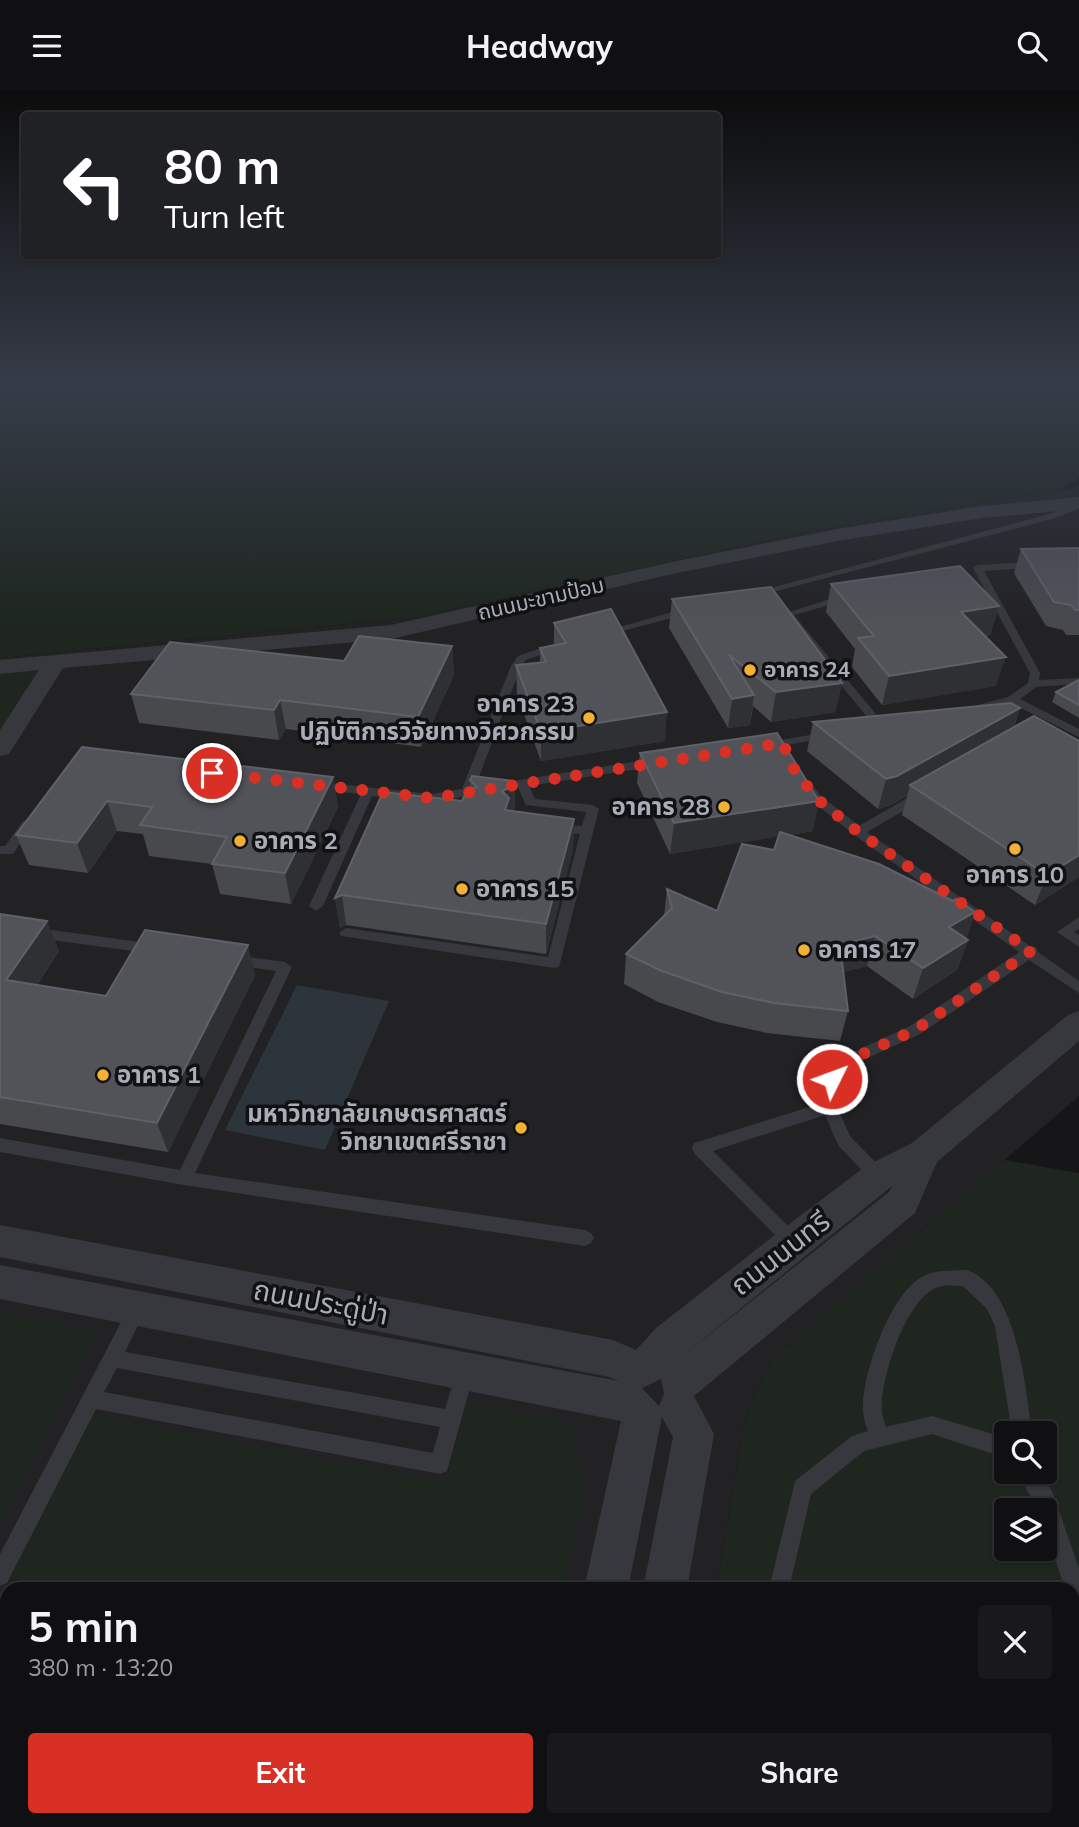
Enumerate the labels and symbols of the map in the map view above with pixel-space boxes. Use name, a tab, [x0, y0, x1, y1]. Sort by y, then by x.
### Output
street label: ถนนมะขามป้อม	[475, 571, 607, 625]
place label: อาคาร 24	[764, 656, 851, 682]
marker: อาคาร 24	[742, 662, 758, 678]
place label: อาคาร 23 ปฏิบัติการวิจัยทางวิศวกรรม	[300, 688, 575, 746]
marker: อาคาร 23 ปฏิบัติการวิจัยทางวิศวกรรม	[581, 710, 597, 726]
pin	[182, 743, 242, 803]
place label: อาคาร 28	[612, 791, 710, 821]
marker: อาคาร 28	[716, 799, 732, 815]
place label: อาคาร 2	[254, 825, 338, 855]
marker: อาคาร 2	[232, 833, 248, 849]
marker: อาคาร 10	[1007, 841, 1023, 857]
place label: อาคาร 10	[966, 859, 1064, 889]
place label: อาคาร 15	[476, 873, 574, 903]
marker: อาคาร 15	[454, 881, 470, 897]
place label: อาคาร 17	[818, 934, 916, 964]
marker: อาคาร 17	[796, 942, 812, 958]
position arrow	[795, 1042, 869, 1116]
place label: อาคาร 1	[117, 1059, 201, 1089]
marker: อาคาร 1	[95, 1067, 111, 1083]
place label: มหาวิทยาลัยเกษตรศาสตร์ วิทยาเขตศรีราชา	[247, 1098, 507, 1156]
marker: มหาวิทยาลัยเกษตรศาสตร์ วิทยาเขตศรีราชา	[513, 1120, 529, 1136]
street label: ถนนนนทรี	[723, 1203, 836, 1302]
street label: ถนนประดู่ป่า	[250, 1271, 392, 1333]

